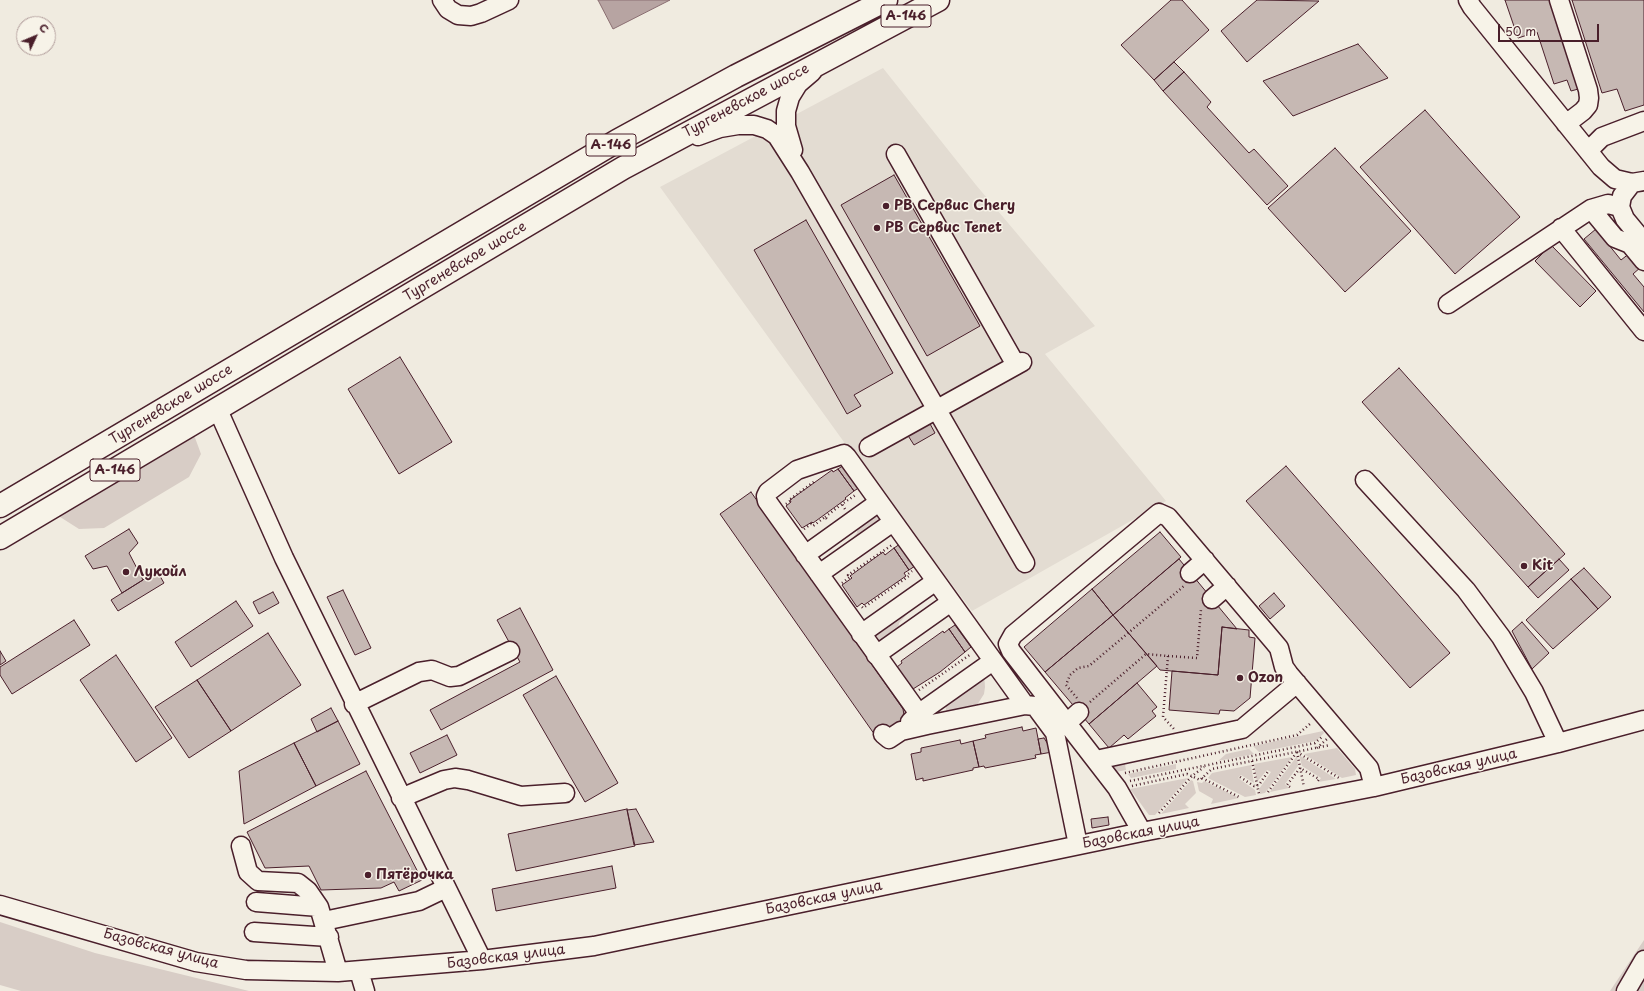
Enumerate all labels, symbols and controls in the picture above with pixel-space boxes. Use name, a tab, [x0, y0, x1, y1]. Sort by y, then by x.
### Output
road number: А-146	[881, 5, 931, 27]
north arrow	[16, 16, 56, 56]
scale bar	[1500, 16, 1601, 42]
text: С	[35, 19, 53, 37]
text: 50 m	[1505, 22, 1536, 40]
street label: Тургеневское шоссе	[680, 61, 812, 141]
road number: А-146	[586, 134, 636, 156]
place label: PB Сервис Chery	[894, 198, 1015, 214]
marker: PB Сервис Chery	[881, 201, 891, 211]
street label: Тургеневское шоссе	[400, 219, 530, 305]
place label: PB Сервис Tenet	[885, 220, 1002, 236]
marker: PB Сервис Tenet	[872, 223, 882, 233]
street label: Тургеневское шоссе	[106, 362, 236, 448]
road number: А-146	[90, 459, 140, 481]
place label: Kit	[1532, 558, 1553, 574]
marker: Kit	[1519, 561, 1529, 571]
place label: Лукойл	[134, 564, 186, 580]
marker: Лукойл	[121, 567, 131, 577]
place label: Ozon	[1248, 670, 1283, 686]
marker: Ozon	[1235, 673, 1245, 683]
street label: Базовская улица	[1399, 745, 1519, 789]
street label: Базовская улица	[1081, 813, 1201, 853]
place label: Пятёрочка	[376, 867, 454, 883]
marker: Пятёрочка	[363, 870, 373, 880]
street label: Базовская улица	[764, 877, 884, 919]
street label: Базовская улица	[102, 926, 220, 972]
street label: Базовская улица	[446, 941, 566, 973]

